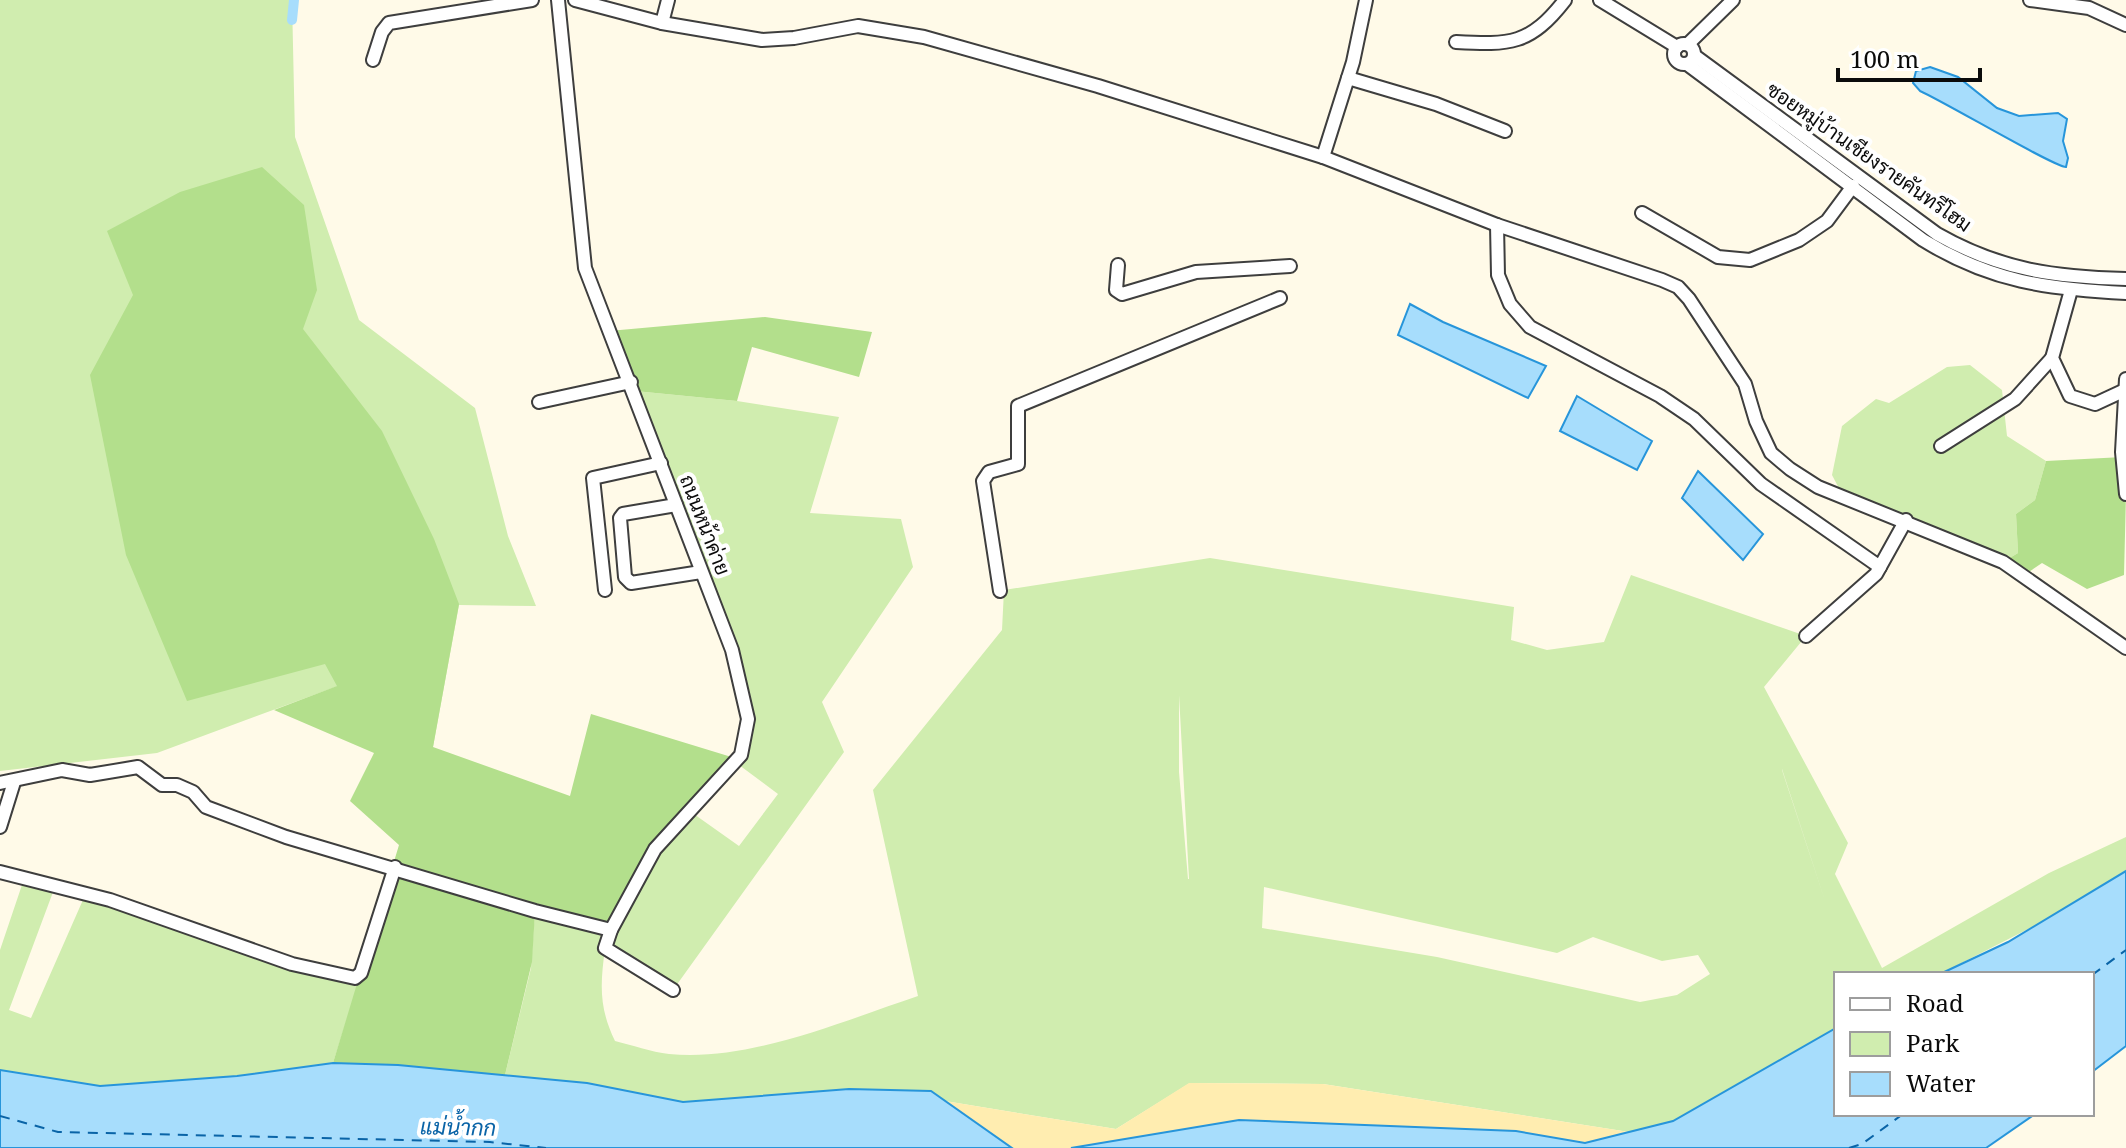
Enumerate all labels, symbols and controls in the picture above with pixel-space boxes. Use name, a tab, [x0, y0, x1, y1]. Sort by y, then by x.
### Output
scale bar	[1838, 32, 1980, 82]
text: 100 m	[1850, 42, 1919, 75]
street label: ซอยหมู่บ้านเชียงรายคันทรีโฮม	[1760, 75, 1977, 239]
street label: ถนนหน้าค่าย	[674, 471, 737, 579]
legend	[1834, 972, 2094, 1116]
text: Road	[1906, 986, 1964, 1019]
text: Park	[1906, 1026, 1960, 1059]
text: Water	[1906, 1066, 1976, 1099]
water label: แม่น้ำกก	[420, 1107, 496, 1142]

